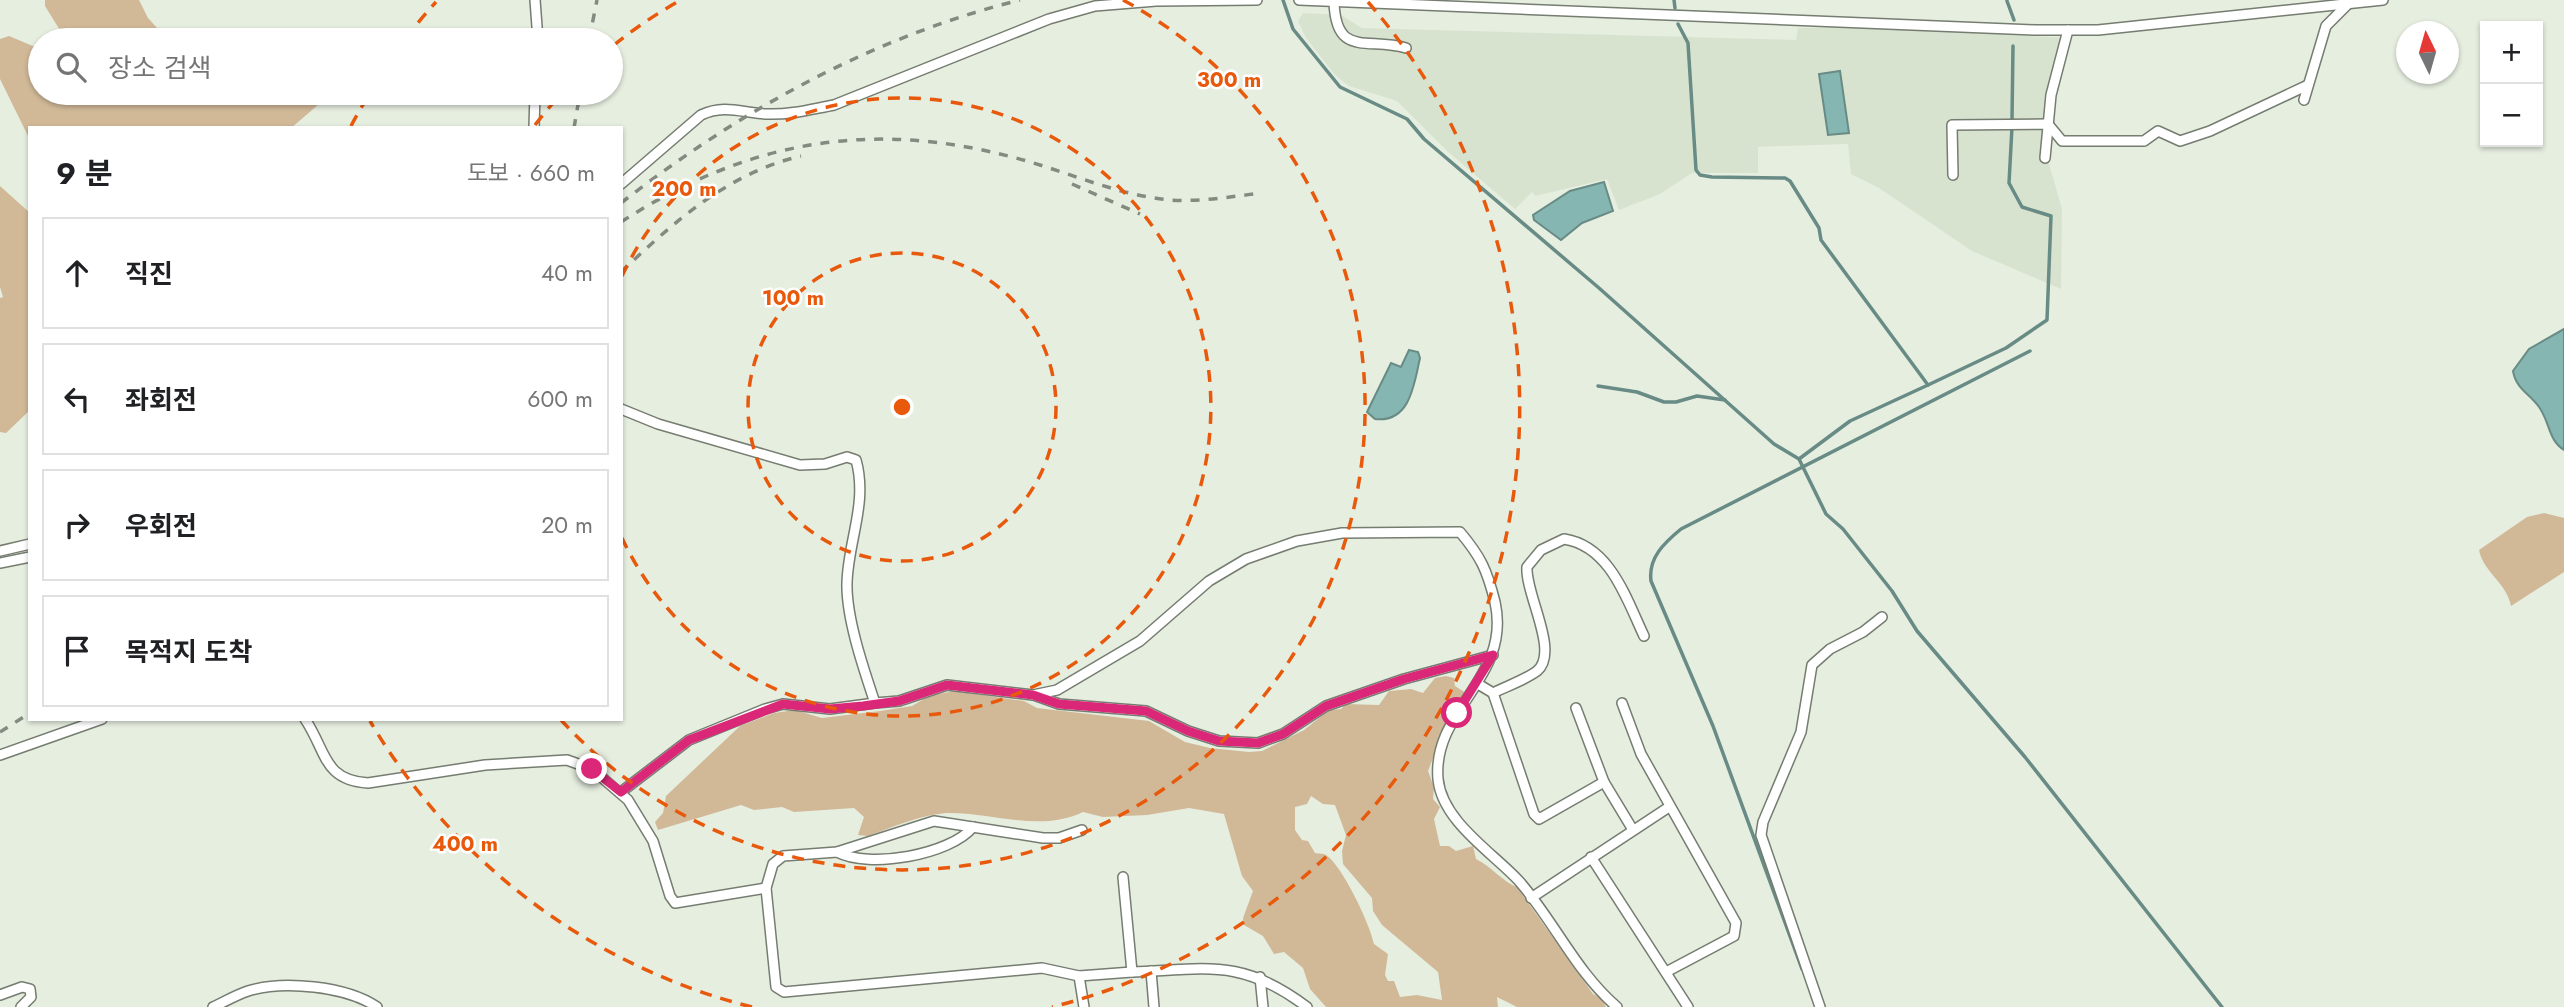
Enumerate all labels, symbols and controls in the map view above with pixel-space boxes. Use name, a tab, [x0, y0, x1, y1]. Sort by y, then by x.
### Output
north arrow	[2396, 21, 2459, 84]
map controls	[2480, 21, 2543, 147]
button: +	[2480, 21, 2543, 84]
search box	[28, 28, 623, 105]
icon: search	[52, 48, 90, 86]
text: 장소 검색	[108, 49, 211, 87]
text: 300 m	[1197, 65, 1261, 95]
button: −	[2480, 84, 2543, 147]
text: 9 분	[56, 152, 113, 195]
text: 도보 · 660 m	[467, 156, 595, 190]
text: 200 m	[651, 174, 717, 204]
icon: ahead	[58, 254, 96, 292]
text: 직진	[125, 255, 173, 293]
text: 40 m	[541, 256, 593, 290]
text: 100 m	[762, 283, 824, 313]
icon: left	[58, 380, 96, 418]
text: 좌회전	[125, 381, 197, 419]
text: 600 m	[527, 382, 593, 416]
centre of rings	[890, 395, 914, 419]
icon: right	[58, 506, 96, 544]
text: 우회전	[125, 507, 197, 545]
text: 20 m	[541, 508, 593, 542]
icon: arrive	[58, 632, 96, 670]
text: 목적지 도착	[125, 633, 252, 671]
route start	[1441, 697, 1472, 728]
route end	[576, 753, 607, 784]
text: 400 m	[432, 829, 498, 859]

